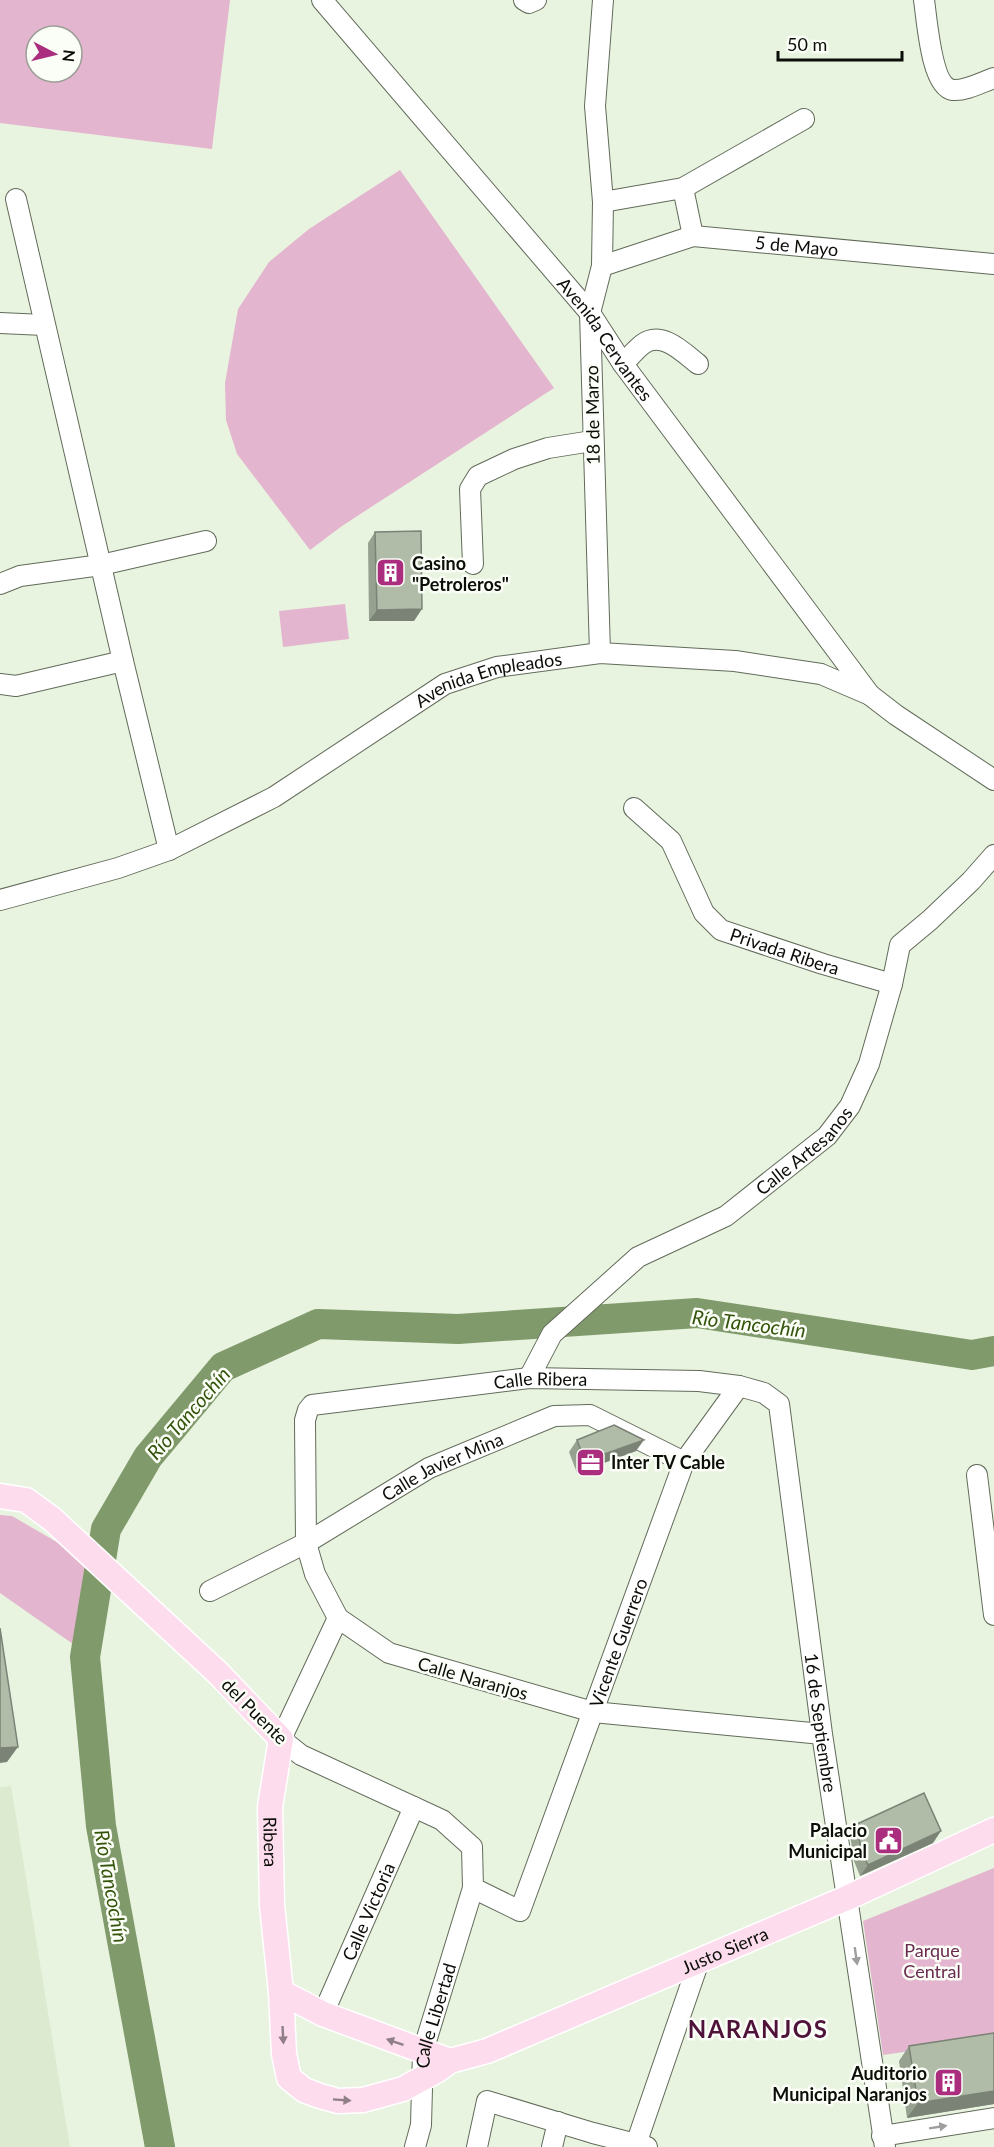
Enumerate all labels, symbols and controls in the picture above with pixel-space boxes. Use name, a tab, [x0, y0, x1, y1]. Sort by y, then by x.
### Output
north arrow	[24, 24, 84, 84]
scale bar	[778, 24, 902, 62]
text: 50 m	[787, 33, 827, 55]
text: N	[59, 49, 80, 63]
street label: 5 de Mayo	[754, 231, 839, 260]
street label: Avenida Cervantes	[553, 272, 658, 405]
street label: 18 de Marzo	[580, 365, 604, 465]
place label: Casino "Petroleros"	[412, 552, 509, 595]
building icon: Casino "Petroleros"	[375, 557, 407, 589]
street label: Avenida Empleados	[411, 647, 563, 712]
street label: Privada Ribera	[727, 923, 842, 979]
street label: Calle Artesanos	[751, 1102, 857, 1199]
water label: Río Tancochín	[691, 1304, 807, 1342]
water label: Río Tancochín	[141, 1362, 235, 1464]
street label: Calle Ribera	[492, 1367, 588, 1393]
street label: Calle Javier Mina	[377, 1427, 506, 1505]
office icon: Inter TV Cable	[574, 1446, 606, 1478]
place label: Inter TV Cable	[611, 1451, 725, 1473]
street label: Vicente Guerrero	[584, 1575, 652, 1710]
street label: Calle Naranjos	[415, 1652, 531, 1704]
street label: 16 de Septiembre	[801, 1652, 842, 1794]
street label: del Puente	[217, 1673, 293, 1749]
street label: Ribera	[259, 1816, 282, 1867]
place label: Palacio Municipal	[788, 1819, 867, 1862]
public building icon: Palacio Municipal	[872, 1824, 904, 1856]
water label: Río Tancochín	[90, 1828, 134, 1944]
street label: Calle Victoria	[337, 1859, 399, 1964]
street label: Justo Sierra	[678, 1922, 771, 1978]
park label: Parque Central	[903, 1939, 961, 1982]
one-way arrow	[851, 1947, 860, 1966]
street label: Calle Libertad	[412, 1960, 460, 2069]
district label: NARANJOS	[688, 2014, 828, 2043]
one-way arrow	[278, 2026, 287, 2045]
one-way arrow	[386, 2036, 404, 2046]
place label: Auditorio Municipal Naranjos	[772, 2062, 927, 2105]
building icon: Auditorio Municipal Naranjos	[932, 2067, 964, 2099]
one-way arrow	[333, 2095, 352, 2104]
one-way arrow	[929, 2122, 948, 2131]

